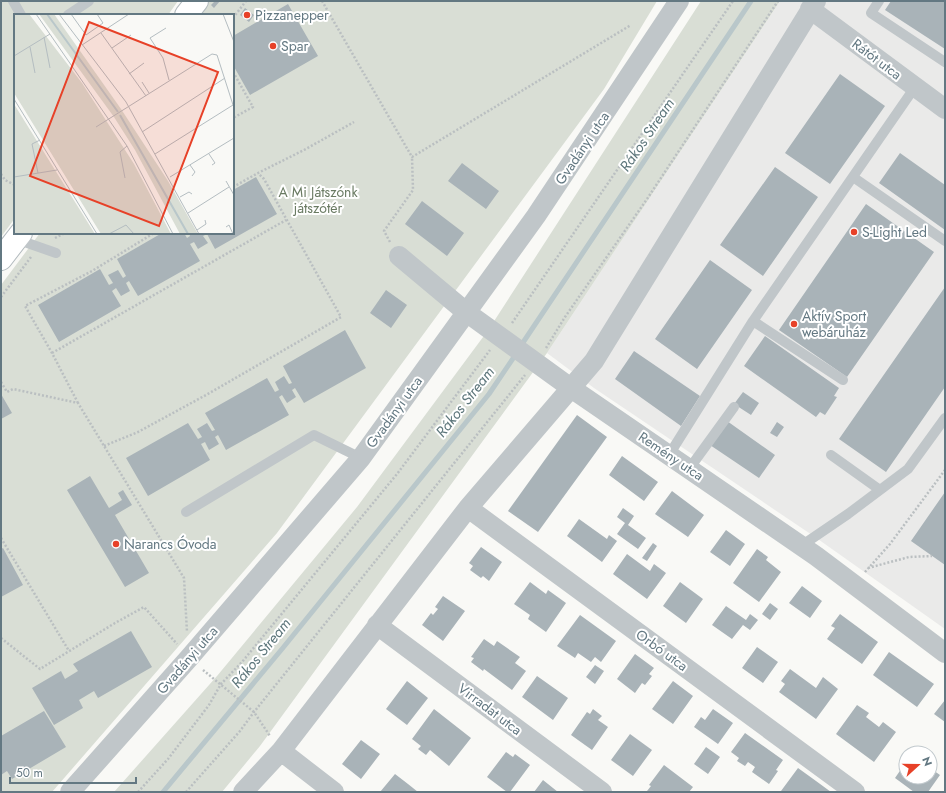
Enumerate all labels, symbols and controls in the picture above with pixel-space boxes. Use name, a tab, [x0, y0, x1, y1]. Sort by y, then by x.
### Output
place label: Pizzanepper	[255, 5, 329, 25]
marker: Pizzanepper	[242, 10, 252, 20]
inset map	[14, 14, 234, 234]
street label: Rátót utca	[848, 34, 906, 84]
place label: Spar	[281, 36, 308, 56]
marker: Spar	[268, 41, 278, 51]
water label: Rákos Stream	[614, 94, 680, 176]
street label: Gvadányi utca	[550, 108, 614, 188]
park label: A Mi Játszónk játszótér	[278, 182, 358, 218]
place label: S-Light Led	[862, 222, 927, 242]
marker: S-Light Led	[849, 227, 859, 237]
place label: Aktív Sport webáruház	[802, 306, 867, 342]
marker: Aktív Sport webáruház	[789, 319, 799, 329]
water label: Rákos Stream	[430, 362, 500, 442]
street label: Gvadányi utca	[361, 372, 427, 452]
street label: Remény utca	[634, 427, 708, 485]
place label: Narancs Óvoda	[124, 534, 217, 554]
marker: Narancs Óvoda	[111, 539, 121, 549]
water label: Rákos Stream	[226, 613, 296, 693]
street label: Gvadányi utca	[152, 622, 222, 698]
street label: Orbó utca	[632, 624, 692, 676]
street label: Virradat utca	[454, 678, 526, 740]
north arrow	[898, 745, 938, 785]
text: N	[918, 754, 936, 768]
scale bar	[10, 759, 136, 785]
text: 50 m	[16, 764, 43, 782]

